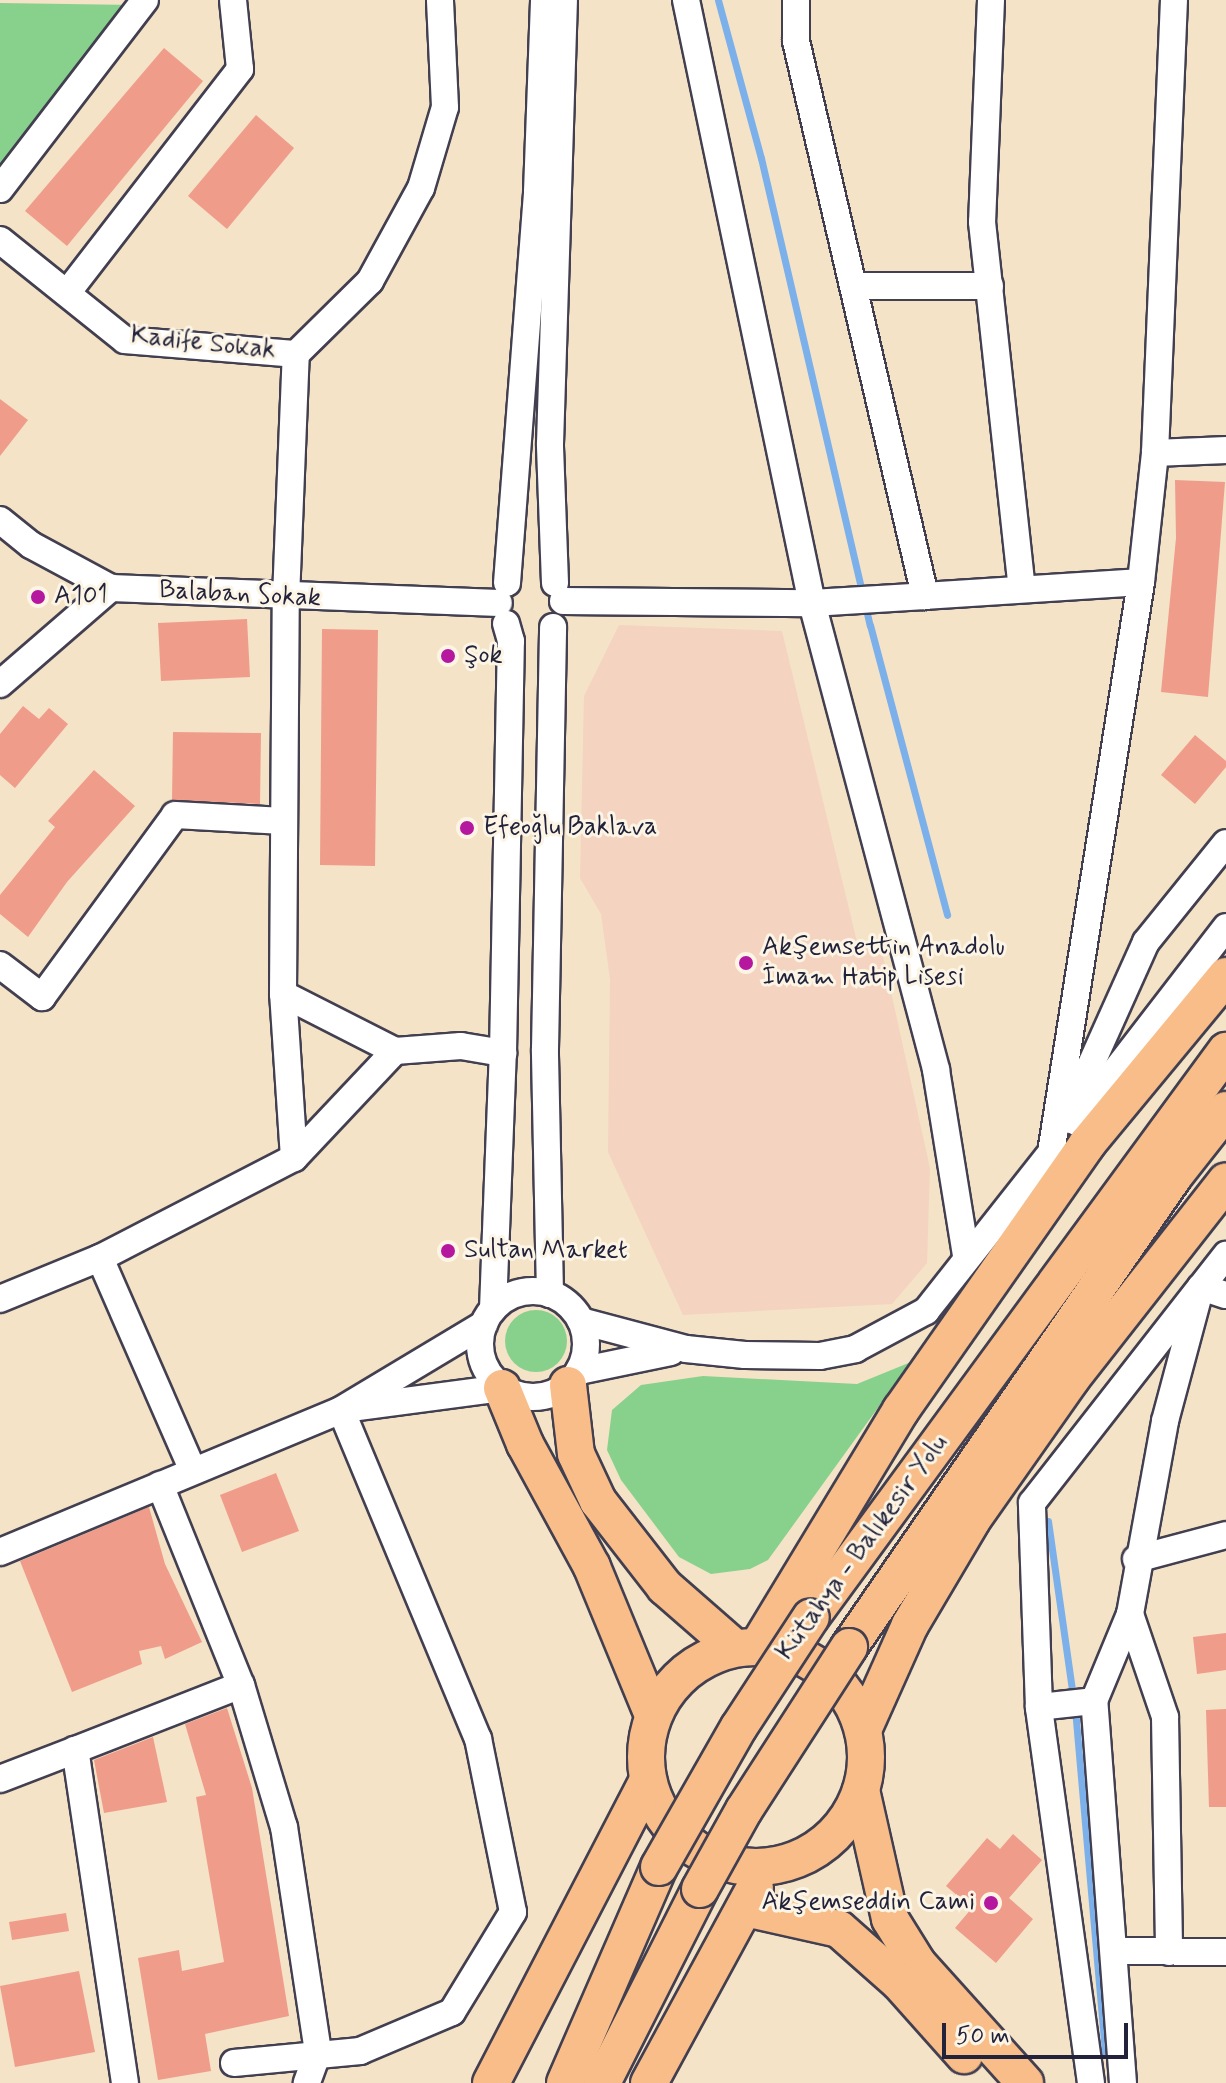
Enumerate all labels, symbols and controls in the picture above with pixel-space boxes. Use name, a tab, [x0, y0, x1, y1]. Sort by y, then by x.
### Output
street label: Kadife Sokak	[129, 321, 277, 367]
street label: Balaban Sokak	[157, 575, 323, 615]
place label: A101	[54, 581, 108, 613]
marker: A101	[29, 588, 47, 606]
place label: Şok	[464, 640, 503, 672]
marker: Şok	[439, 647, 457, 665]
place label: Efeoğlu Baklava	[483, 812, 658, 844]
marker: Efeoğlu Baklava	[458, 819, 476, 837]
place label: Akşemsettin Anadolu İmam Hatip Lisesi	[762, 932, 1001, 994]
marker: Akşemsettin Anadolu İmam Hatip Lisesi	[737, 954, 755, 972]
place label: Sultan Market	[464, 1235, 628, 1267]
marker: Sultan Market	[439, 1242, 457, 1260]
street label: Kütahya - Balıkesir Yolu	[771, 1430, 955, 1666]
place label: Akşemseddin Cami	[756, 1887, 975, 1919]
marker: Akşemseddin Cami	[982, 1894, 1000, 1912]
scale bar	[946, 2007, 1132, 2057]
text: 50 m	[956, 2021, 1010, 2052]

